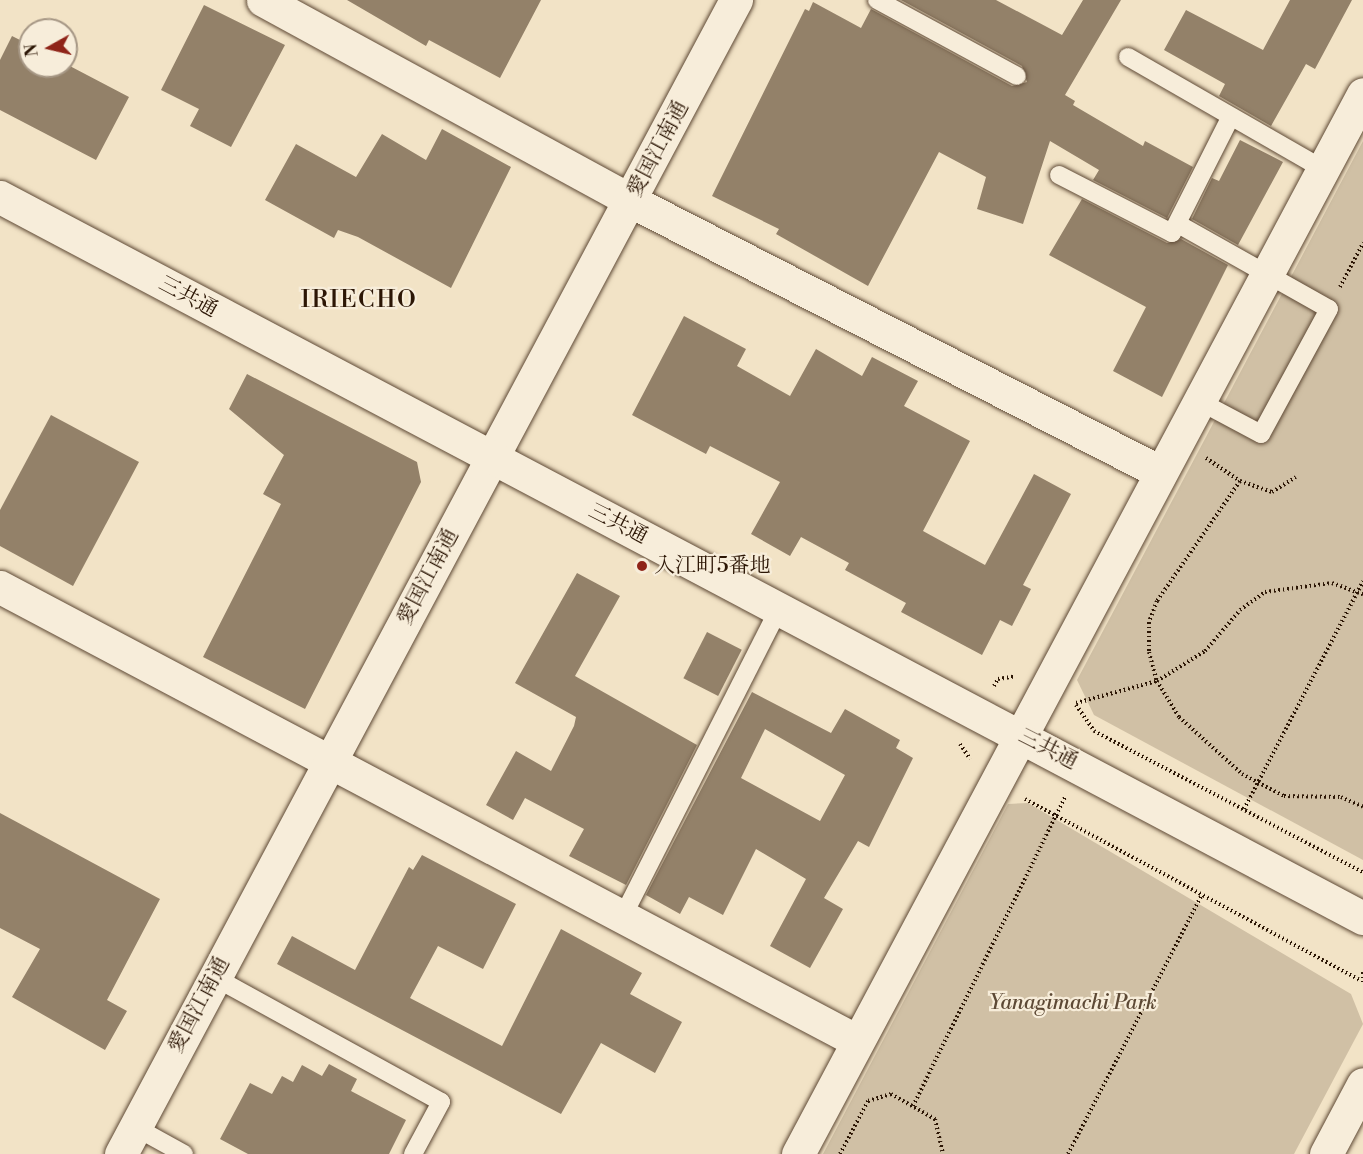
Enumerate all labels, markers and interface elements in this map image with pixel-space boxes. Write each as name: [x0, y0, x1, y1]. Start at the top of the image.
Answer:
north arrow: [18, 18, 78, 78]
text: N: [21, 43, 43, 58]
street label: 愛国江南通: [622, 97, 694, 201]
street label: 三共通: [154, 271, 222, 323]
district label: IRIECHO: [301, 287, 417, 315]
street label: 三共通: [584, 498, 652, 550]
street label: 愛国江南通: [392, 525, 464, 629]
place label: 入江町5番地: [654, 553, 771, 579]
marker: 入江町5番地: [635, 559, 649, 573]
street label: 三共通: [1014, 723, 1082, 775]
street label: 愛国江南通: [163, 953, 235, 1057]
park label: Yanagimachi Park: [989, 990, 1157, 1016]

